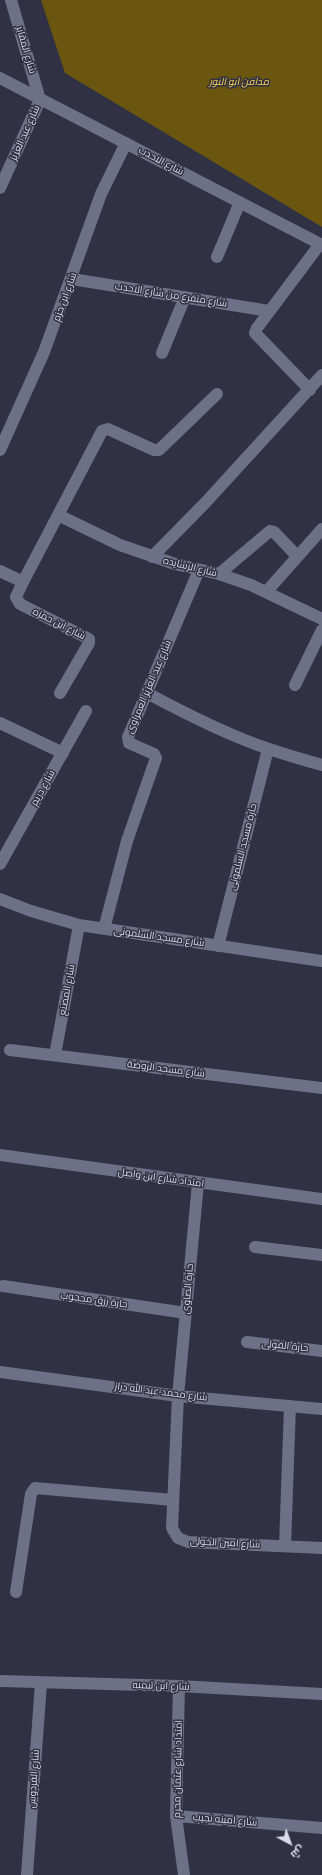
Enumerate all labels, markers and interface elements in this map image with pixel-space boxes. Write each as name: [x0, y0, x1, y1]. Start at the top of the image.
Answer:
street label: شارع المقابر: [13, 25, 39, 75]
park label: مدافن ابو النور: [209, 76, 269, 88]
street label: شارع عبد العزيز: [7, 103, 43, 163]
street label: شارع الاحدب: [136, 144, 186, 178]
street label: شارع ابن حزم: [51, 271, 79, 323]
street label: شارع متفرع من شارع الاحدب: [114, 280, 228, 310]
street label: شارع الرشايده: [162, 554, 218, 580]
street label: شارع ابن حمزه: [31, 606, 87, 642]
street label: شارع عبد العزيز العمراوى: [124, 638, 174, 736]
street label: شارع دريم: [28, 768, 58, 808]
street label: حارة مسجد السلمونى: [226, 802, 260, 892]
street label: شارع مسجد السلمونى: [113, 925, 205, 949]
street label: شارع المصنع: [57, 964, 77, 1016]
street label: شارع مسجد الروضة: [126, 1058, 206, 1080]
street label: امتداد شارع ابن واصل: [117, 1166, 205, 1190]
street label: حارة الصاوى: [180, 1263, 196, 1315]
street label: حارة رزق محجوب: [60, 1289, 128, 1311]
street label: حارة الفولى: [261, 1338, 309, 1354]
street label: شارع محمد عبد الله دراز: [114, 1380, 208, 1404]
street label: شارع امين الخولى: [189, 1535, 261, 1551]
street label: شارع ابن تيميه: [132, 1679, 190, 1693]
street label: امتداد شارع عثمان محرم: [171, 1720, 185, 1818]
street label: شارع الفردوس: [26, 1749, 42, 1809]
street label: شارع امينه نجيب: [192, 1811, 258, 1829]
north arrow: [270, 1823, 310, 1863]
text: ش: [288, 1842, 308, 1862]

